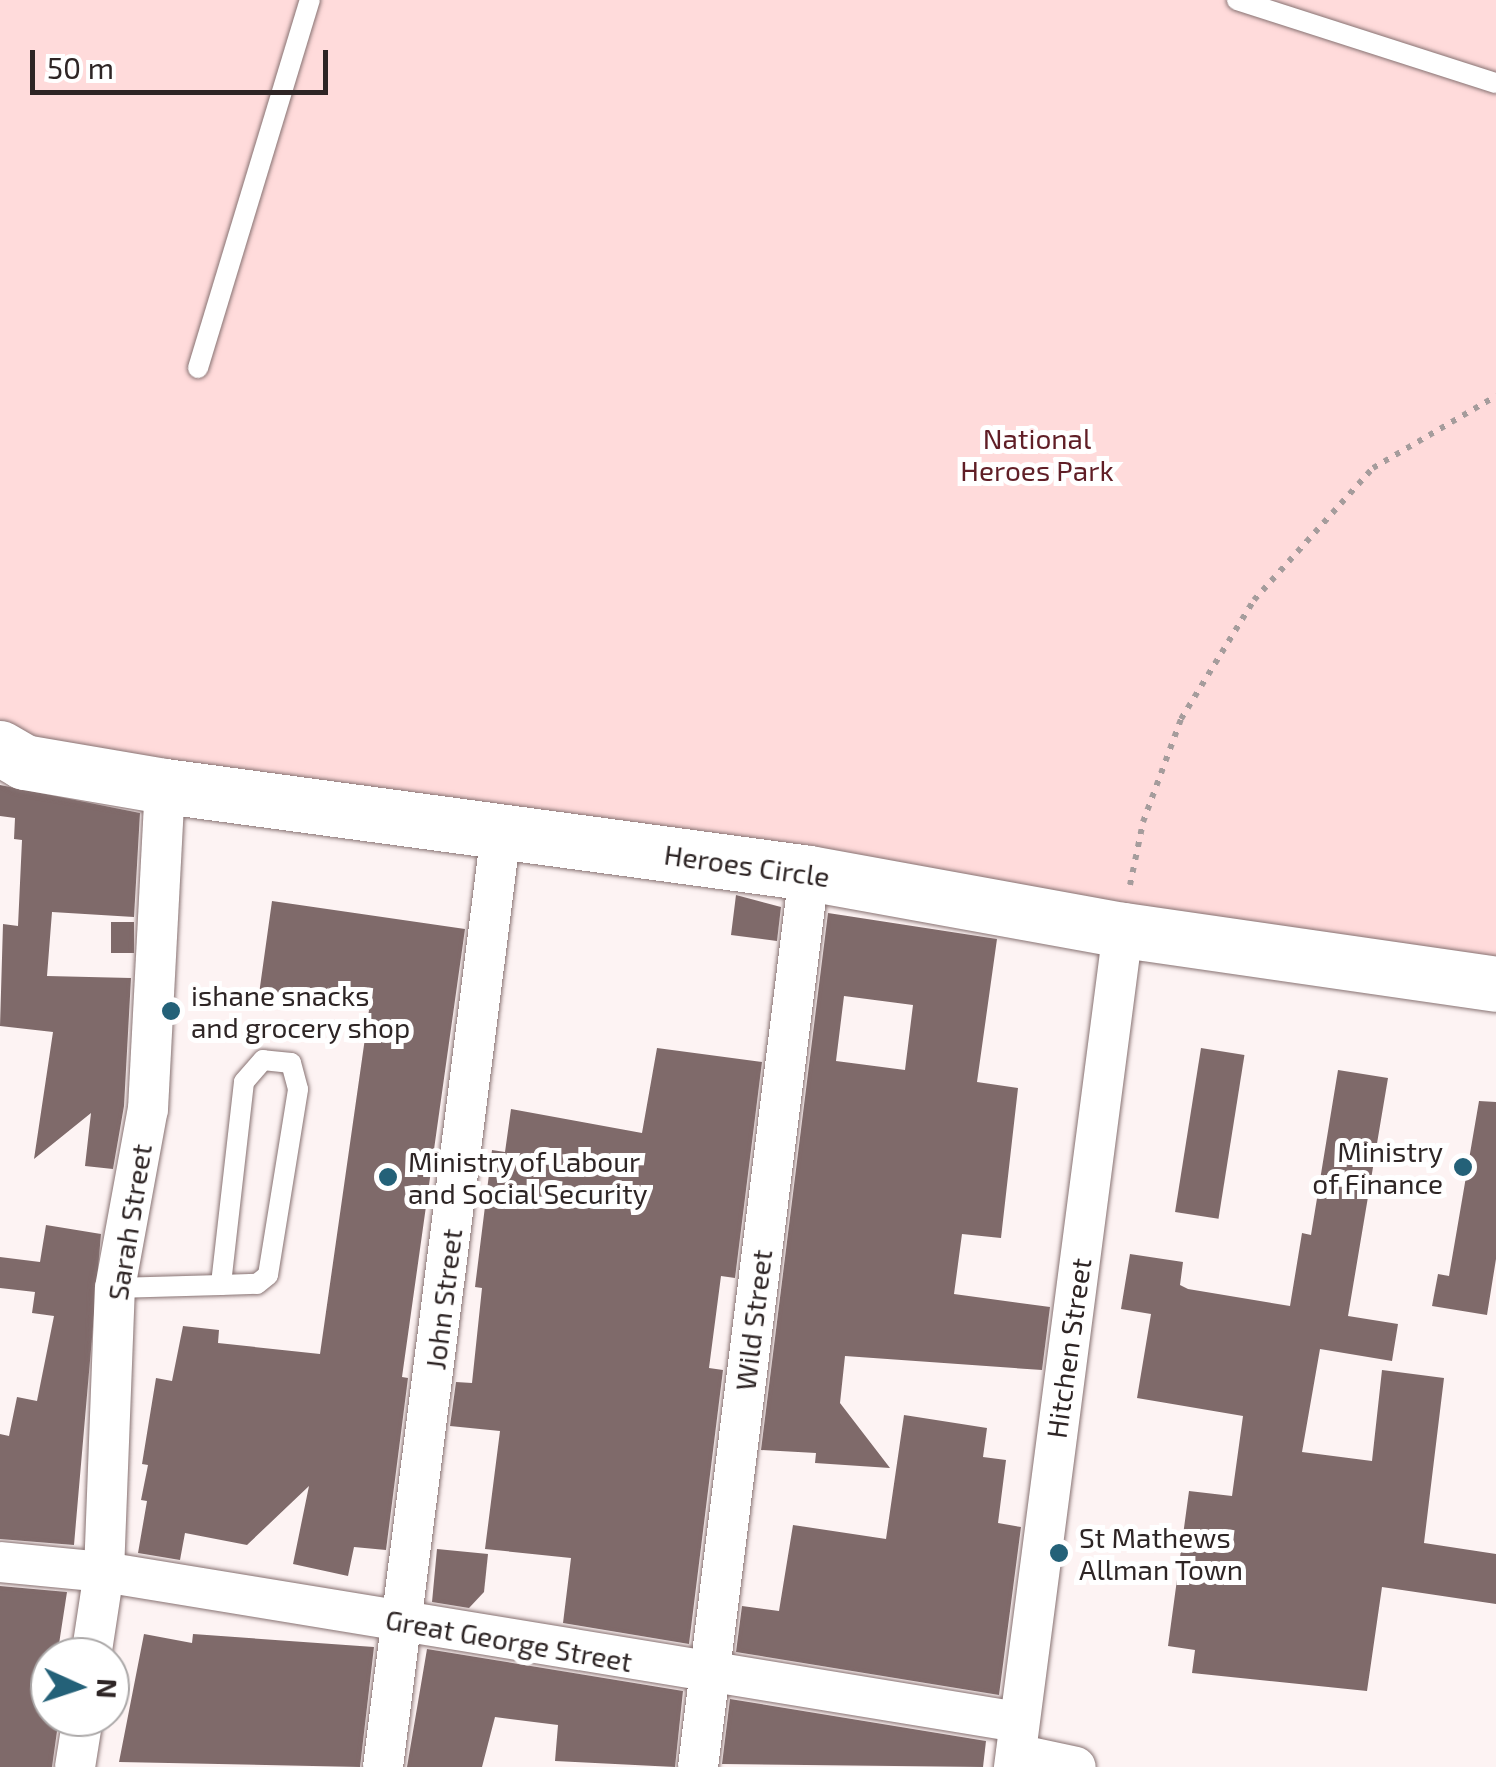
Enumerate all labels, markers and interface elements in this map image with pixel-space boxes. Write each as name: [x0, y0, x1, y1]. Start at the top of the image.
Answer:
scale bar: [35, 30, 332, 92]
text: 50 m: [47, 49, 114, 85]
park label: National Heroes Park: [960, 421, 1114, 487]
street label: Heroes Circle: [662, 837, 832, 893]
place label: ishane snacks and grocery shop: [191, 978, 411, 1044]
marker: ishane snacks and grocery shop: [160, 1000, 182, 1022]
place label: Ministry of Finance: [1312, 1134, 1443, 1200]
street label: Sarah Street: [100, 1141, 158, 1303]
place label: Ministry of Labour and Social Security: [408, 1144, 648, 1210]
marker: Ministry of Finance: [1452, 1156, 1474, 1178]
marker: Ministry of Labour and Social Security: [377, 1166, 399, 1188]
street label: John Street: [418, 1226, 468, 1372]
street label: Wild Street: [728, 1248, 778, 1392]
street label: Hitchen Street: [1039, 1256, 1097, 1440]
place label: St Mathews Allman Town: [1079, 1520, 1244, 1586]
marker: St Mathews Allman Town: [1048, 1542, 1070, 1564]
street label: Great George Street: [383, 1602, 635, 1678]
north arrow: [30, 1637, 130, 1737]
text: N: [90, 1677, 125, 1699]

